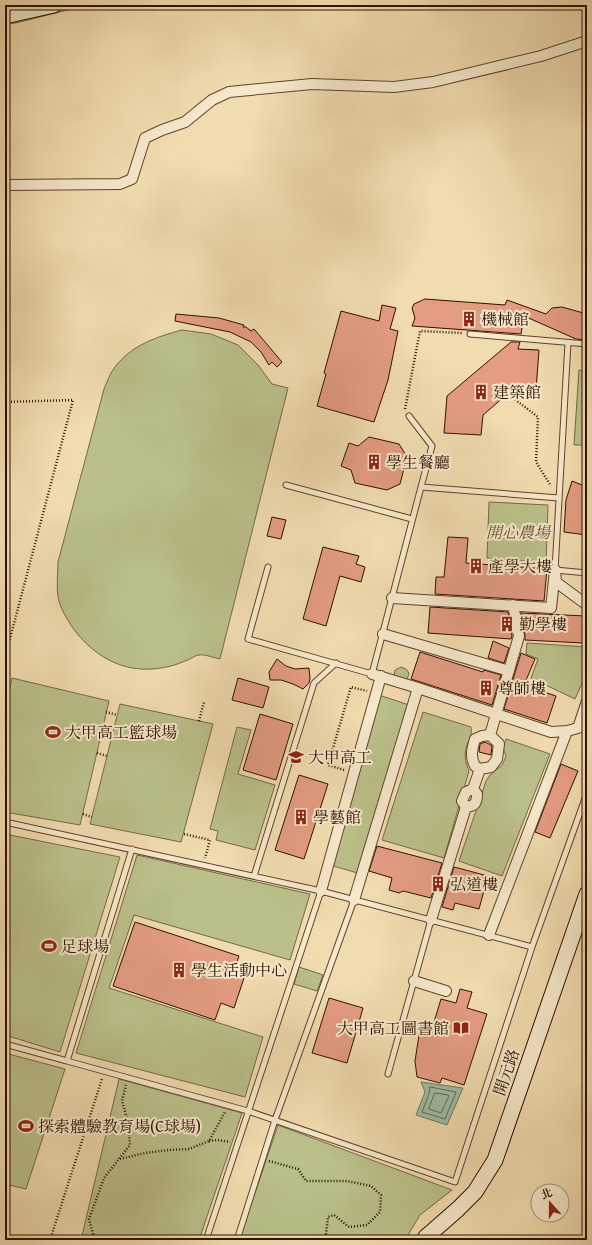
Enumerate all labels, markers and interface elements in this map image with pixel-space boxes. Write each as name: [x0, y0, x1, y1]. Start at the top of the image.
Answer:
place label: 機械館: [481, 307, 529, 331]
building icon: 機械館: [460, 310, 478, 328]
place label: 建築館: [493, 380, 541, 404]
building icon: 建築館: [472, 383, 490, 401]
place label: 學生餐廳: [386, 450, 450, 474]
building icon: 學生餐廳: [365, 453, 383, 471]
park label: 開心農場: [486, 520, 552, 544]
place label: 產學大樓: [488, 554, 552, 578]
building icon: 產學大樓: [467, 557, 485, 575]
place label: 勤學樓: [519, 612, 567, 636]
building icon: 勤學樓: [498, 615, 516, 633]
place label: 尊師樓: [498, 676, 546, 700]
building icon: 尊師樓: [477, 679, 495, 697]
place label: 大甲高工籃球場: [65, 720, 177, 744]
sports icon: 大甲高工籃球場: [44, 723, 62, 741]
place label: 大甲高工: [308, 745, 372, 769]
school or university icon: 大甲高工: [287, 748, 305, 766]
place label: 學藝館: [313, 805, 361, 829]
building icon: 學藝館: [292, 808, 310, 826]
place label: 弘道樓: [450, 872, 498, 896]
building icon: 弘道樓: [429, 875, 447, 893]
place label: 足球場: [61, 934, 109, 958]
sports icon: 足球場: [40, 937, 58, 955]
place label: 學生活動中心: [191, 958, 287, 982]
building icon: 學生活動中心: [170, 961, 188, 979]
place label: 大甲高工圖書館: [337, 1016, 449, 1040]
library icon: 大甲高工圖書館: [452, 1019, 470, 1037]
street label: 開元路: [487, 1045, 525, 1099]
place label: 探索體驗教育場(C球場): [38, 1114, 201, 1138]
sports icon: 探索體驗教育場(C球場): [17, 1117, 35, 1135]
north arrow: [530, 1183, 570, 1223]
text: 北: [538, 1184, 554, 1203]

